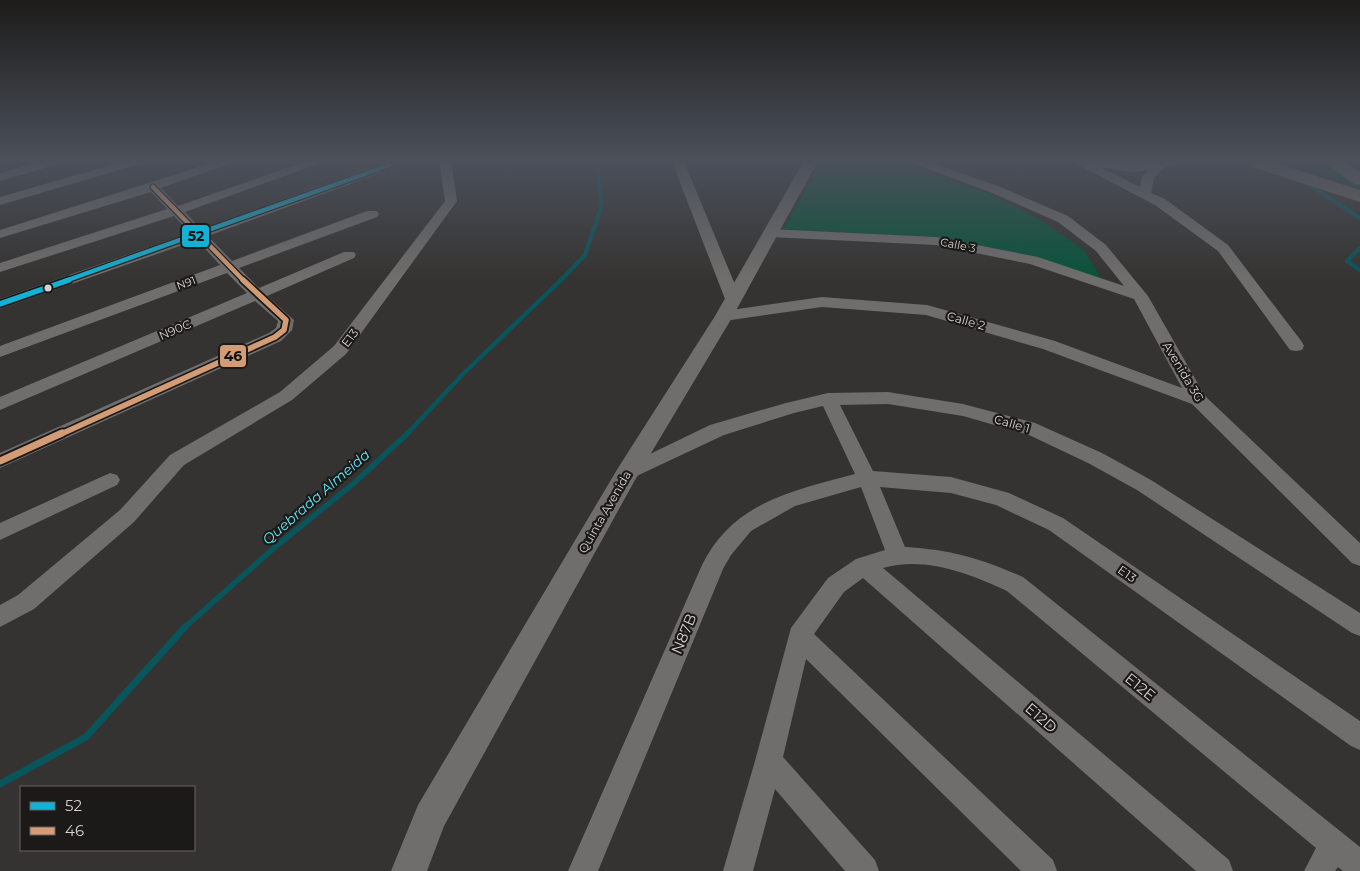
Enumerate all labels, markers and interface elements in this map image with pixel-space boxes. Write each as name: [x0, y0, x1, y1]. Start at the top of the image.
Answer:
line badge: 52: [181, 224, 210, 248]
text: 52: [188, 227, 204, 245]
street label: Calle 3: [939, 235, 977, 255]
street label: N91: [174, 273, 198, 293]
unlabelled marker: [43, 283, 53, 293]
street label: Calle 2: [945, 308, 987, 333]
street label: N90C: [156, 316, 194, 343]
street label: E13: [338, 325, 361, 350]
street label: Avenida 3G: [1160, 339, 1207, 405]
line badge: 46: [219, 344, 247, 368]
text: 46: [224, 347, 242, 365]
street label: Calle 1: [992, 411, 1032, 436]
water label: Quebrada Almeida: [259, 445, 373, 549]
street label: Quinta Avenida: [575, 468, 634, 556]
street label: E13: [1115, 562, 1140, 585]
street label: N87B: [667, 611, 700, 657]
street label: E12E: [1121, 669, 1160, 705]
street label: E12D: [1021, 699, 1061, 737]
legend: [20, 786, 195, 851]
text: 52: [65, 796, 82, 815]
text: 46: [65, 821, 84, 840]

